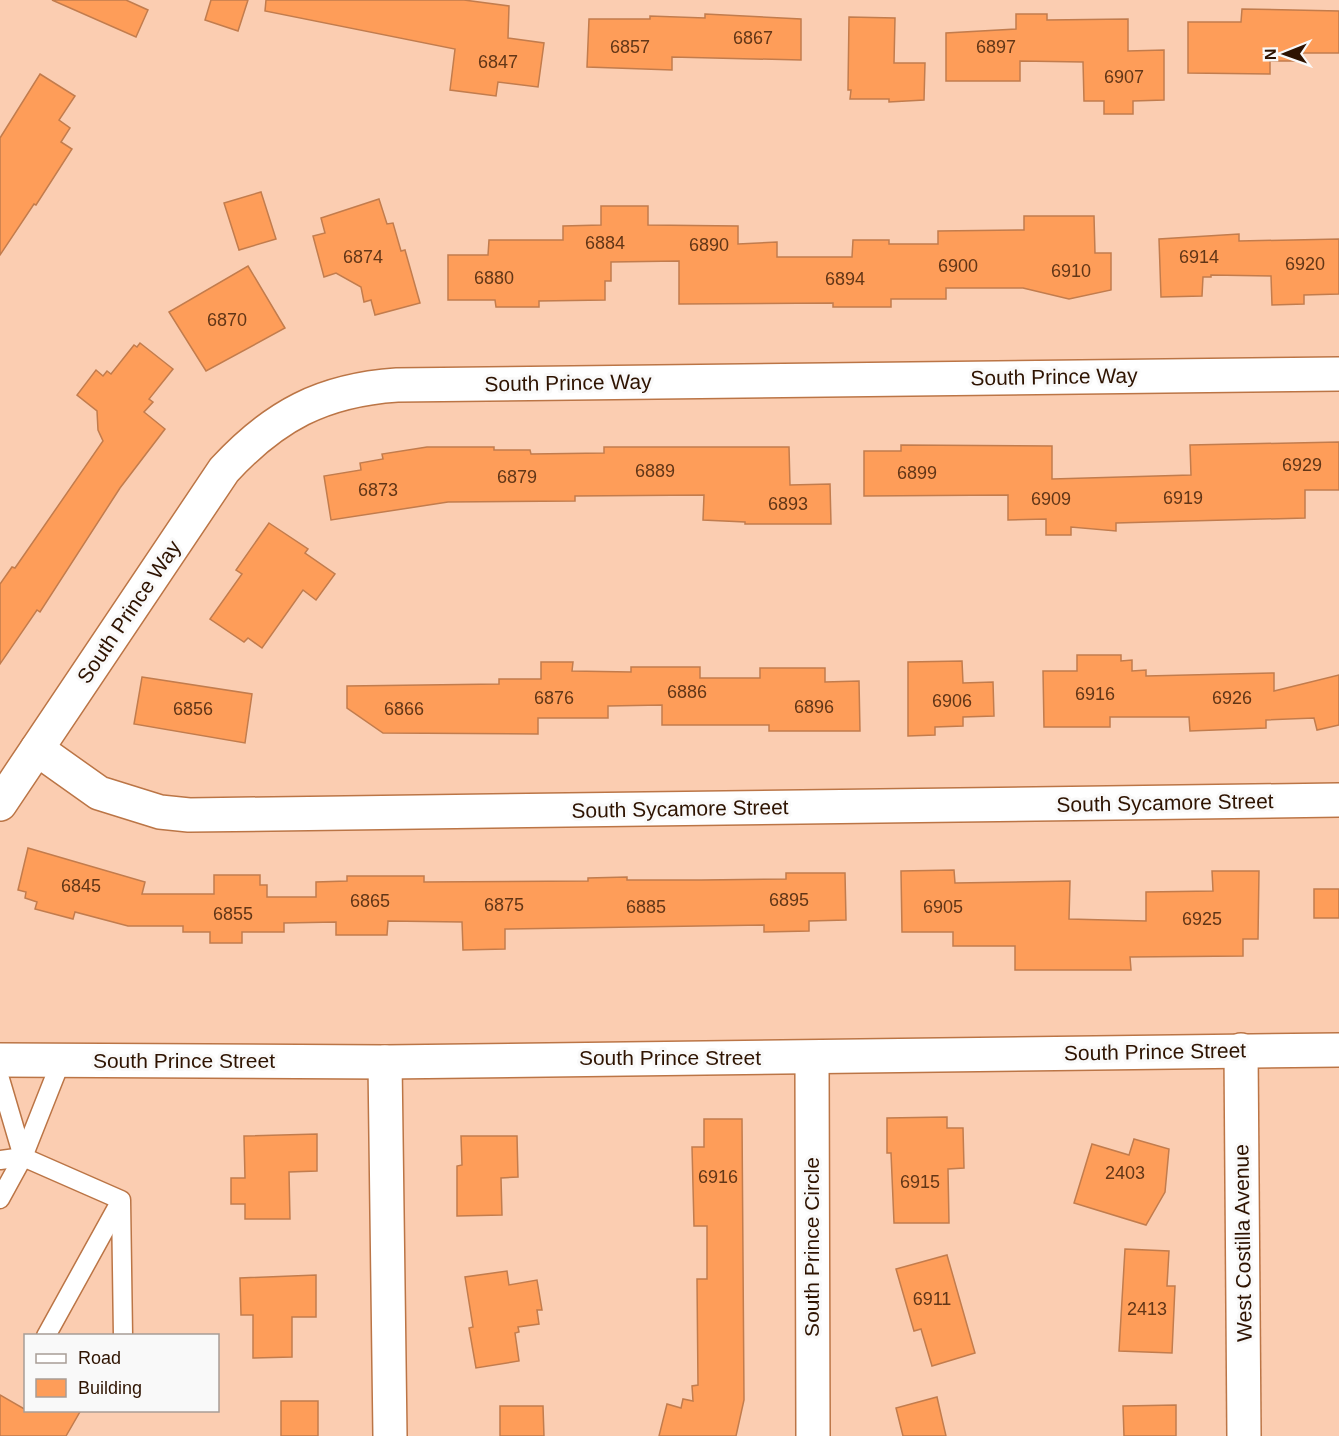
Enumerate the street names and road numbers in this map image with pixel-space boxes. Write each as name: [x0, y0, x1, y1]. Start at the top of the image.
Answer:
street label: South Prince Way: [970, 364, 1138, 389]
street label: South Prince Way: [484, 370, 652, 395]
street label: South Prince Way: [72, 536, 185, 687]
street label: South Sycamore Street: [1056, 789, 1274, 816]
street label: South Sycamore Street: [571, 795, 789, 822]
street label: South Prince Street: [1064, 1038, 1246, 1065]
street label: South Prince Street: [579, 1046, 761, 1069]
street label: South Prince Street: [93, 1049, 275, 1072]
street label: West Costilla Avenue: [1229, 1144, 1256, 1342]
street label: South Prince Circle: [800, 1157, 823, 1337]

